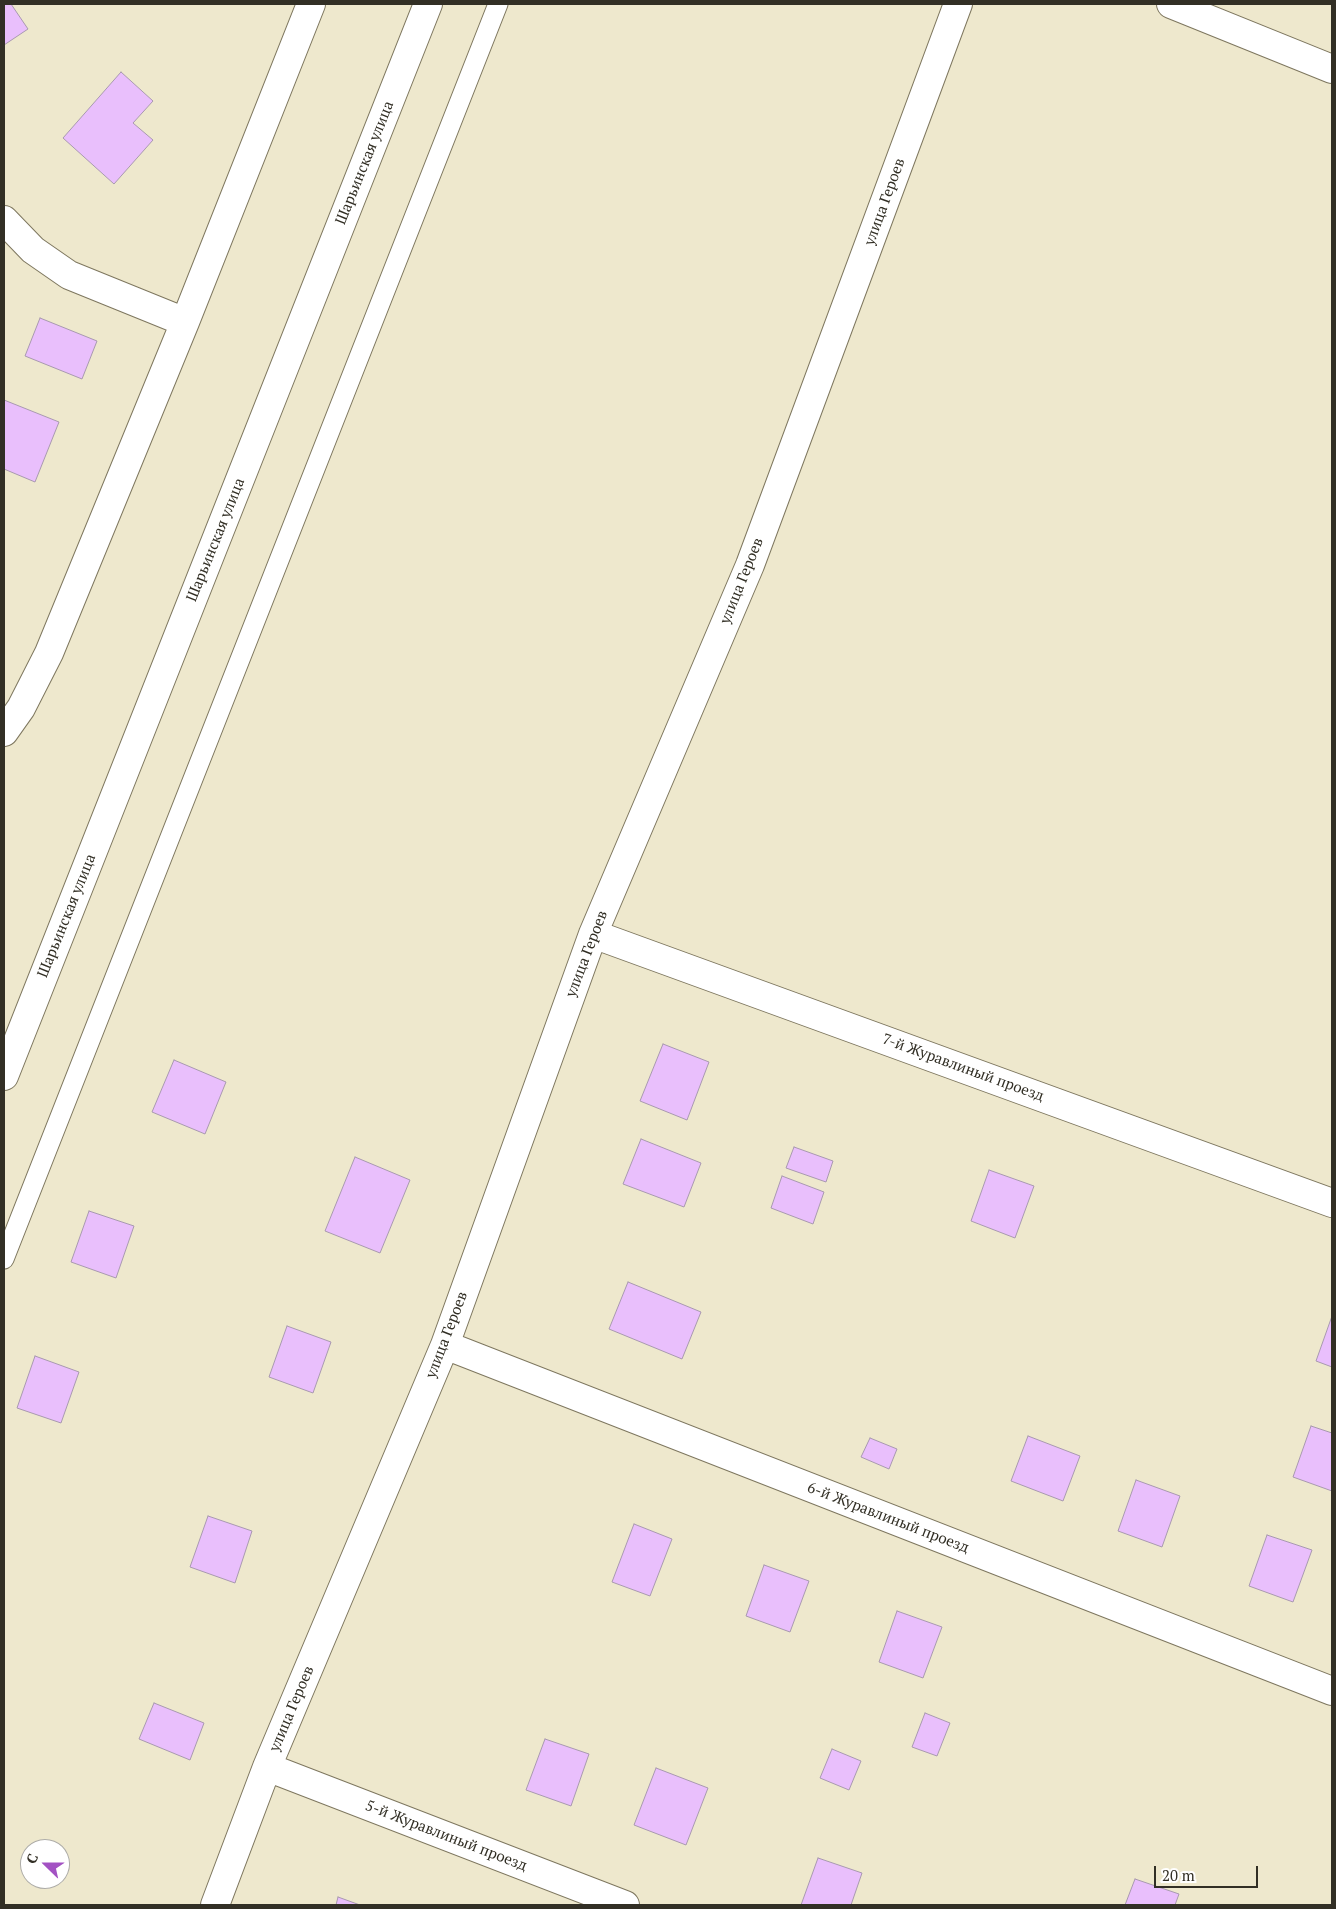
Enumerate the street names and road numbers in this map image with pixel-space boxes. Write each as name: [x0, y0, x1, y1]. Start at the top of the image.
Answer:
street label: Шарьинская улица: [332, 99, 398, 227]
street label: улица Героев: [861, 156, 909, 248]
street label: Шарьинская улица: [183, 476, 249, 604]
street label: улица Героев: [716, 535, 768, 627]
street label: Шарьинская улица: [34, 852, 100, 980]
street label: улица Героев: [562, 908, 612, 1000]
street label: 7-й Журавлиный проезд: [880, 1030, 1046, 1106]
street label: улица Героев: [422, 1289, 472, 1381]
street label: 6-й Журавлиный проезд: [805, 1479, 971, 1557]
street label: улица Героев: [266, 1663, 318, 1755]
street label: 5-й Журавлиный проезд: [363, 1797, 529, 1875]

